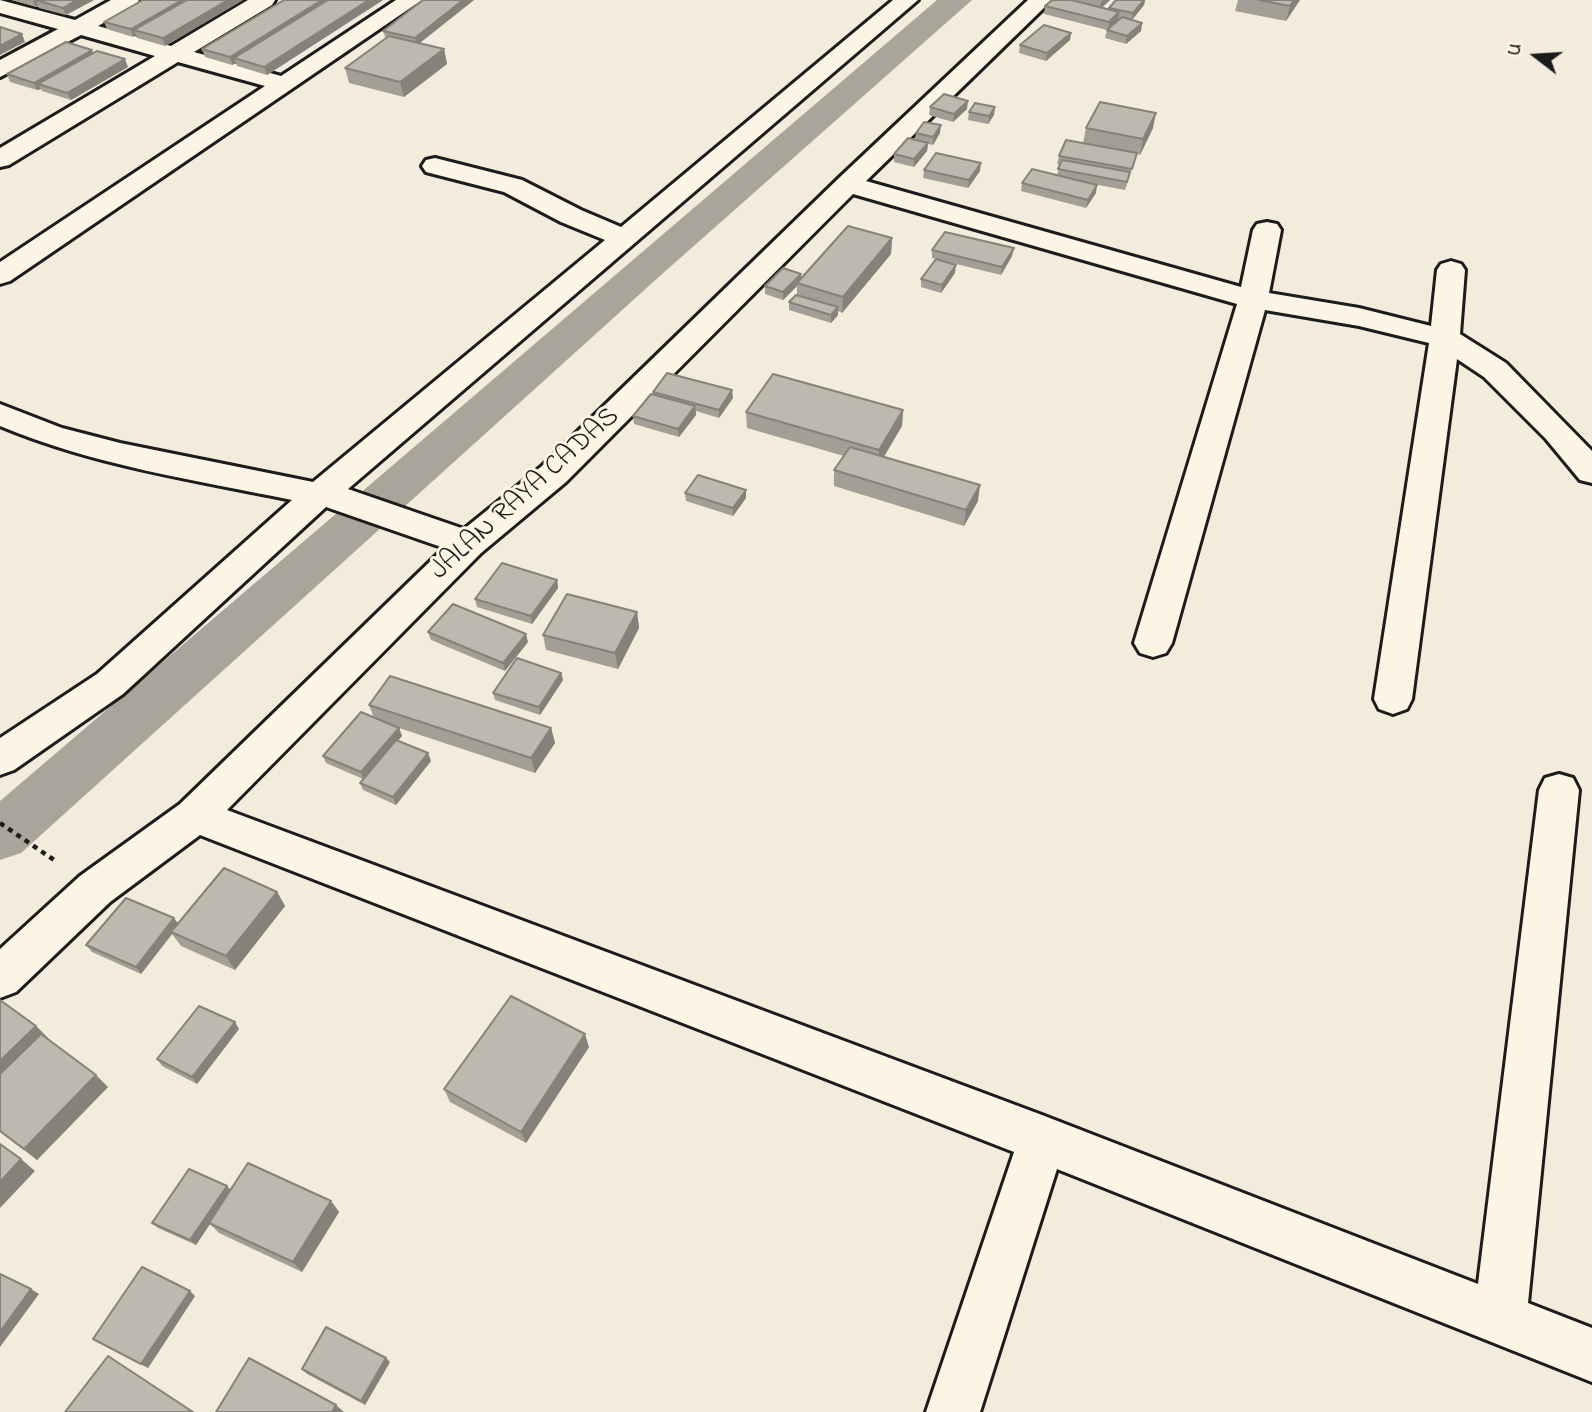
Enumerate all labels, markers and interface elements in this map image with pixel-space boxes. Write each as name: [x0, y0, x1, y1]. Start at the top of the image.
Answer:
north arrow: [1501, 21, 1571, 91]
text: U: [1501, 40, 1530, 59]
street label: JALAN RAYA CADAS: [425, 401, 627, 589]

